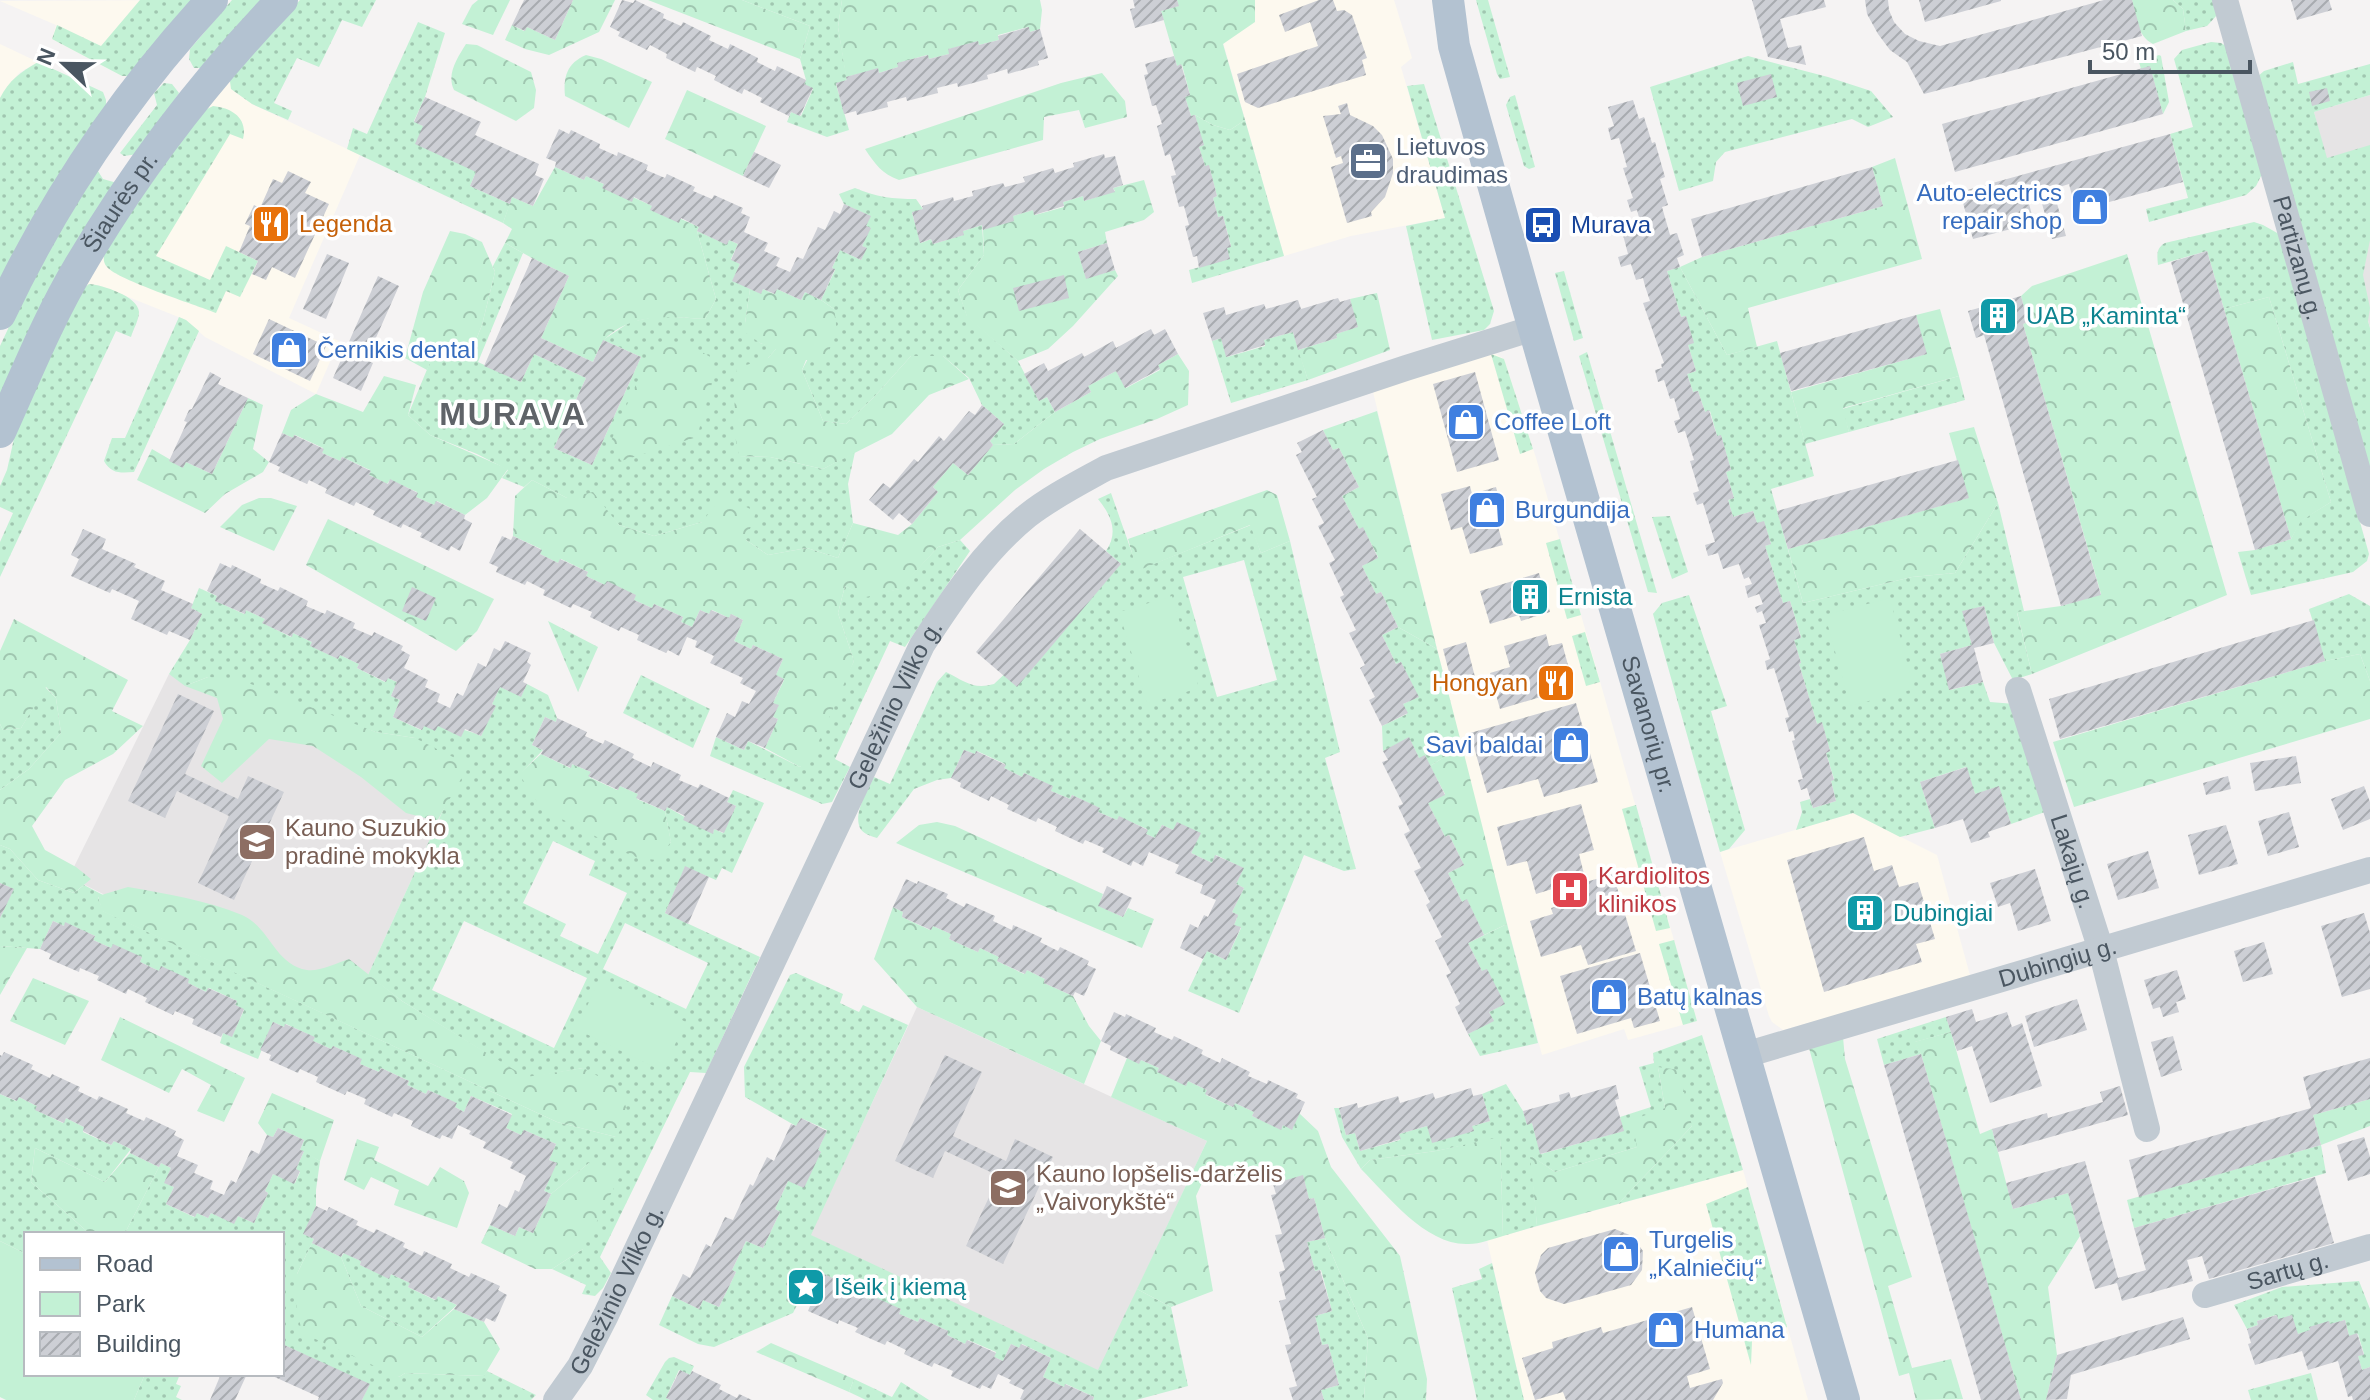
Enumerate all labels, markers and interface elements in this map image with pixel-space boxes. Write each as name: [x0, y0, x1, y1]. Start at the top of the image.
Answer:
north arrow: [24, 24, 104, 104]
scale bar: [2090, 24, 2250, 74]
text: 50 m: [2102, 38, 2155, 65]
text: N: [31, 45, 60, 69]
place label: Lietuvos draudimas: [1396, 133, 1508, 188]
office icon: Lietuvos draudimas: [1347, 140, 1389, 182]
street label: Šiaurės pr.: [77, 146, 163, 257]
place label: Auto-electrics repair shop: [1917, 179, 2062, 234]
shop icon: Auto-electrics repair shop: [2069, 186, 2111, 228]
street label: Partizanų g.: [2268, 192, 2329, 323]
restaurant icon: Legenda: [250, 203, 292, 245]
bus stop icon: Murava: [1522, 204, 1564, 246]
place label: Legenda: [299, 210, 393, 237]
place label: Murava: [1571, 211, 1652, 238]
building icon: UAB „Kaminta“: [1977, 295, 2019, 337]
place label: UAB „Kaminta“: [2026, 302, 2186, 329]
shop icon: Černikis dental: [268, 329, 310, 371]
place label: Černikis dental: [317, 336, 476, 363]
district label: MURAVA: [439, 396, 587, 432]
shop icon: Coffee Loft: [1445, 401, 1487, 443]
place label: Coffee Loft: [1494, 408, 1611, 435]
shop icon: Burgundija: [1466, 489, 1508, 531]
place label: Burgundija: [1515, 496, 1630, 523]
building icon: Ernista: [1509, 576, 1551, 618]
place label: Ernista: [1558, 583, 1633, 610]
street label: Geležinio Vilko g.: [842, 615, 948, 794]
street label: Savanorių pr.: [1616, 652, 1682, 796]
restaurant icon: Hongyan: [1535, 662, 1577, 704]
place label: Hongyan: [1432, 669, 1528, 696]
shop icon: Savi baldai: [1550, 724, 1592, 766]
place label: Savi baldai: [1426, 731, 1543, 758]
street label: Lakajų g.: [2046, 811, 2101, 912]
place label: Kauno Suzukio pradinė mokykla: [285, 814, 460, 869]
school or university icon: Kauno Suzukio pradinė mokykla: [236, 821, 278, 863]
place label: Kardiolitos klinikos: [1598, 862, 1710, 917]
hospital icon: Kardiolitos klinikos: [1549, 869, 1591, 911]
building icon: Dubingiai: [1844, 892, 1886, 934]
place label: Dubingiai: [1893, 899, 1993, 926]
street label: Dubingių g.: [1995, 932, 2120, 992]
shop icon: Batų kalnas: [1588, 976, 1630, 1018]
place label: Batų kalnas: [1637, 983, 1762, 1010]
place label: Kauno lopšelis-darželis „Vaivorykštė“: [1036, 1160, 1283, 1215]
school or university icon: Kauno lopšelis-darželis „Vaivorykštė“: [987, 1167, 1029, 1209]
street label: Geležinio Vilko g.: [564, 1201, 669, 1379]
place label: Turgelis „Kalniečių“: [1649, 1226, 1762, 1281]
legend: [24, 1232, 284, 1376]
shop icon: Turgelis „Kalniečių“: [1600, 1233, 1642, 1275]
street label: Sartų g.: [2243, 1246, 2332, 1295]
text: Road: [96, 1250, 153, 1277]
place icon: Išeik į kiemą: [785, 1266, 827, 1308]
place label: Išeik į kiemą: [834, 1273, 967, 1300]
text: Park: [96, 1290, 146, 1317]
shop icon: Humana: [1645, 1309, 1687, 1351]
place label: Humana: [1694, 1316, 1785, 1343]
text: Building: [96, 1330, 181, 1357]

